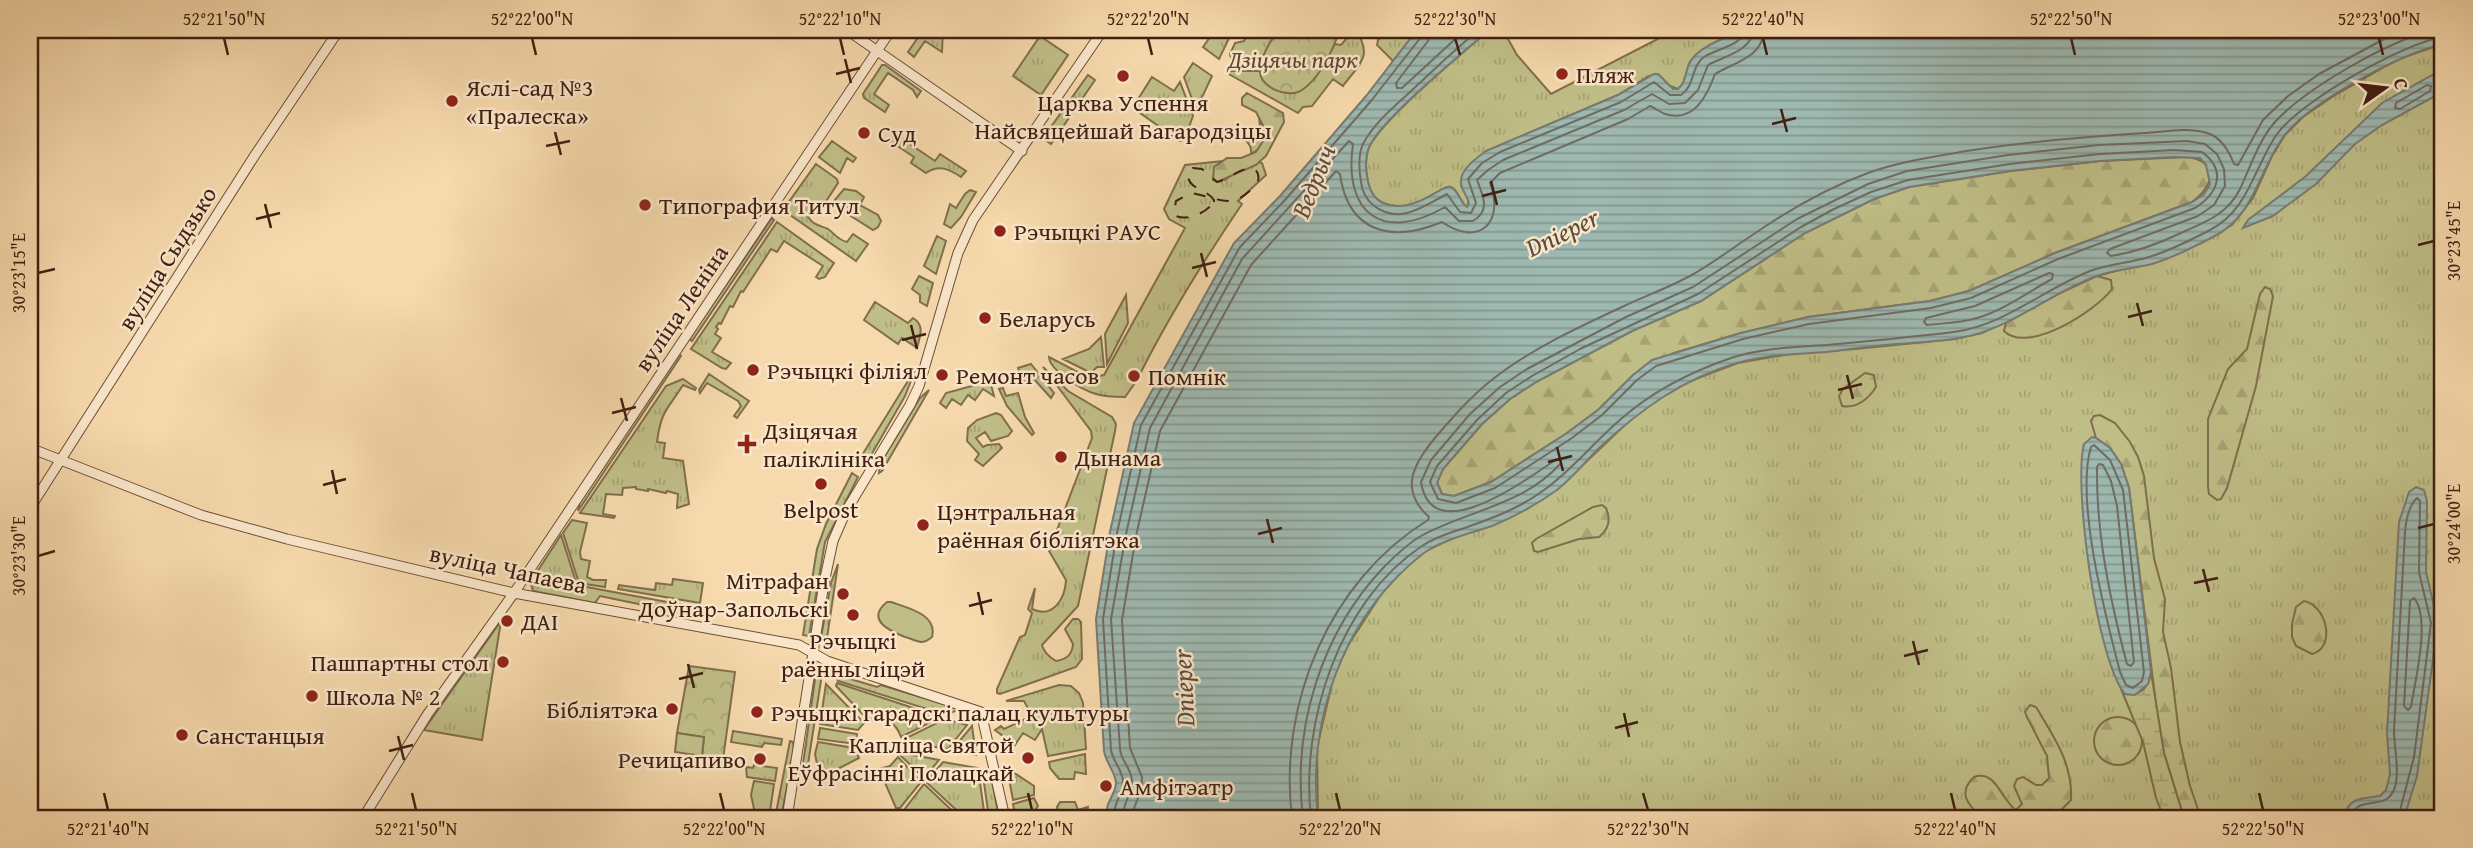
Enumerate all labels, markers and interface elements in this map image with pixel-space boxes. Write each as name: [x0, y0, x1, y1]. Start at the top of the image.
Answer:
text: 52°21'50"N: [183, 5, 266, 32]
text: 52°22'00"N: [491, 5, 574, 32]
text: 52°22'10"N: [799, 5, 882, 32]
text: 52°22'20"N: [1107, 5, 1190, 32]
text: 52°22'30"N: [1414, 5, 1497, 32]
text: 52°22'40"N: [1722, 5, 1805, 32]
text: 52°22'50"N: [2030, 5, 2113, 32]
text: 52°23'00"N: [2338, 5, 2421, 32]
park label: Дзіцячы парк: [1226, 42, 1358, 77]
north arrow: [2350, 52, 2420, 122]
place label: Пляж: [1576, 57, 1635, 92]
marker: Пляж: [1554, 66, 1570, 82]
marker: Царква Успення Найсвяцейшай Багародзіцы: [1115, 68, 1131, 84]
place label: Яслі-сад №3 «Пралеска»: [465, 70, 594, 133]
text: С: [2387, 75, 2416, 93]
place label: Царква Успення Найсвяцейшай Багародзіцы: [975, 85, 1272, 148]
marker: Яслі-сад №3 «Пралеска»: [444, 93, 460, 109]
place label: Суд: [878, 116, 916, 151]
marker: Суд: [856, 125, 872, 141]
water label: Ведрыч: [1280, 138, 1346, 225]
street label: вуліца Сыдзько: [109, 179, 225, 337]
place label: Типография Титул: [659, 188, 860, 223]
marker: Типография Титул: [637, 197, 653, 213]
water label: Dnieper: [1518, 197, 1607, 267]
text: 30°23'45"E: [2440, 201, 2467, 281]
place label: Рэчыцкі РАУС: [1014, 214, 1161, 249]
marker: Рэчыцкі РАУС: [992, 223, 1008, 239]
text: 30°23'15"E: [5, 233, 32, 313]
street label: вуліца Леніна: [625, 237, 737, 379]
place label: Беларусь: [999, 301, 1096, 336]
marker: Беларусь: [977, 310, 993, 326]
place label: Рэчыцкі філіял: [767, 353, 927, 388]
place label: Ремонт часов: [956, 358, 1099, 393]
place label: Помнік: [1148, 359, 1227, 394]
marker: Рэчыцкі філіял: [745, 362, 761, 378]
marker: Ремонт часов: [934, 367, 950, 383]
marker: Помнік: [1126, 368, 1142, 384]
place label: Дзіцячая паліклініка: [762, 413, 886, 476]
marker: Дзіцячая паліклініка: [737, 434, 757, 454]
place label: Дынама: [1074, 440, 1162, 475]
marker: Дынама: [1053, 449, 1069, 465]
marker: Belpost: [813, 476, 829, 492]
text: 30°24'00"E: [2440, 484, 2467, 564]
place label: Belpost: [784, 492, 859, 527]
place label: Цэнтральная раённая бібліятэка: [937, 494, 1140, 557]
text: 30°23'30"E: [5, 516, 32, 596]
marker: Цэнтральная раённая бібліятэка: [915, 517, 931, 533]
street label: вуліца Чапаева: [426, 535, 590, 603]
place label: Мітрафан Доўнар-Запольскі: [638, 563, 829, 626]
marker: Мітрафан Доўнар-Запольскі: [835, 586, 851, 602]
place label: ДАІ: [520, 604, 558, 639]
marker: Рэчыцкі раённы ліцэй: [845, 607, 861, 623]
marker: ДАІ: [499, 613, 515, 629]
place label: Рэчыцкі раённы ліцэй: [781, 623, 925, 686]
place label: Пашпартны стол: [311, 645, 489, 680]
water label: Dnieper: [1161, 647, 1205, 729]
marker: Пашпартны стол: [495, 654, 511, 670]
place label: Школа № 2: [326, 679, 440, 714]
marker: Школа № 2: [304, 688, 320, 704]
place label: Бібліятэка: [546, 692, 659, 727]
place label: Рэчыцкі гарадскі палац культуры: [771, 695, 1129, 730]
marker: Бібліятэка: [664, 701, 680, 717]
marker: Рэчыцкі гарадскі палац культуры: [749, 704, 765, 720]
place label: Санстанцыя: [196, 718, 325, 753]
marker: Санстанцыя: [174, 727, 190, 743]
place label: Капліца Святой Еўфрасінні Полацкай: [788, 727, 1014, 790]
place label: Речицапиво: [618, 742, 746, 777]
marker: Капліца Святой Еўфрасінні Полацкай: [1020, 750, 1036, 766]
marker: Речицапиво: [752, 751, 768, 767]
place label: Амфітэатр: [1120, 769, 1233, 804]
marker: Амфітэатр: [1098, 778, 1114, 794]
text: 52°21'40"N: [67, 815, 150, 842]
text: 52°21'50"N: [375, 815, 458, 842]
text: 52°22'00"N: [683, 815, 766, 842]
text: 52°22'10"N: [991, 815, 1074, 842]
text: 52°22'20"N: [1299, 815, 1382, 842]
text: 52°22'30"N: [1607, 815, 1690, 842]
text: 52°22'40"N: [1914, 815, 1997, 842]
text: 52°22'50"N: [2222, 815, 2305, 842]

